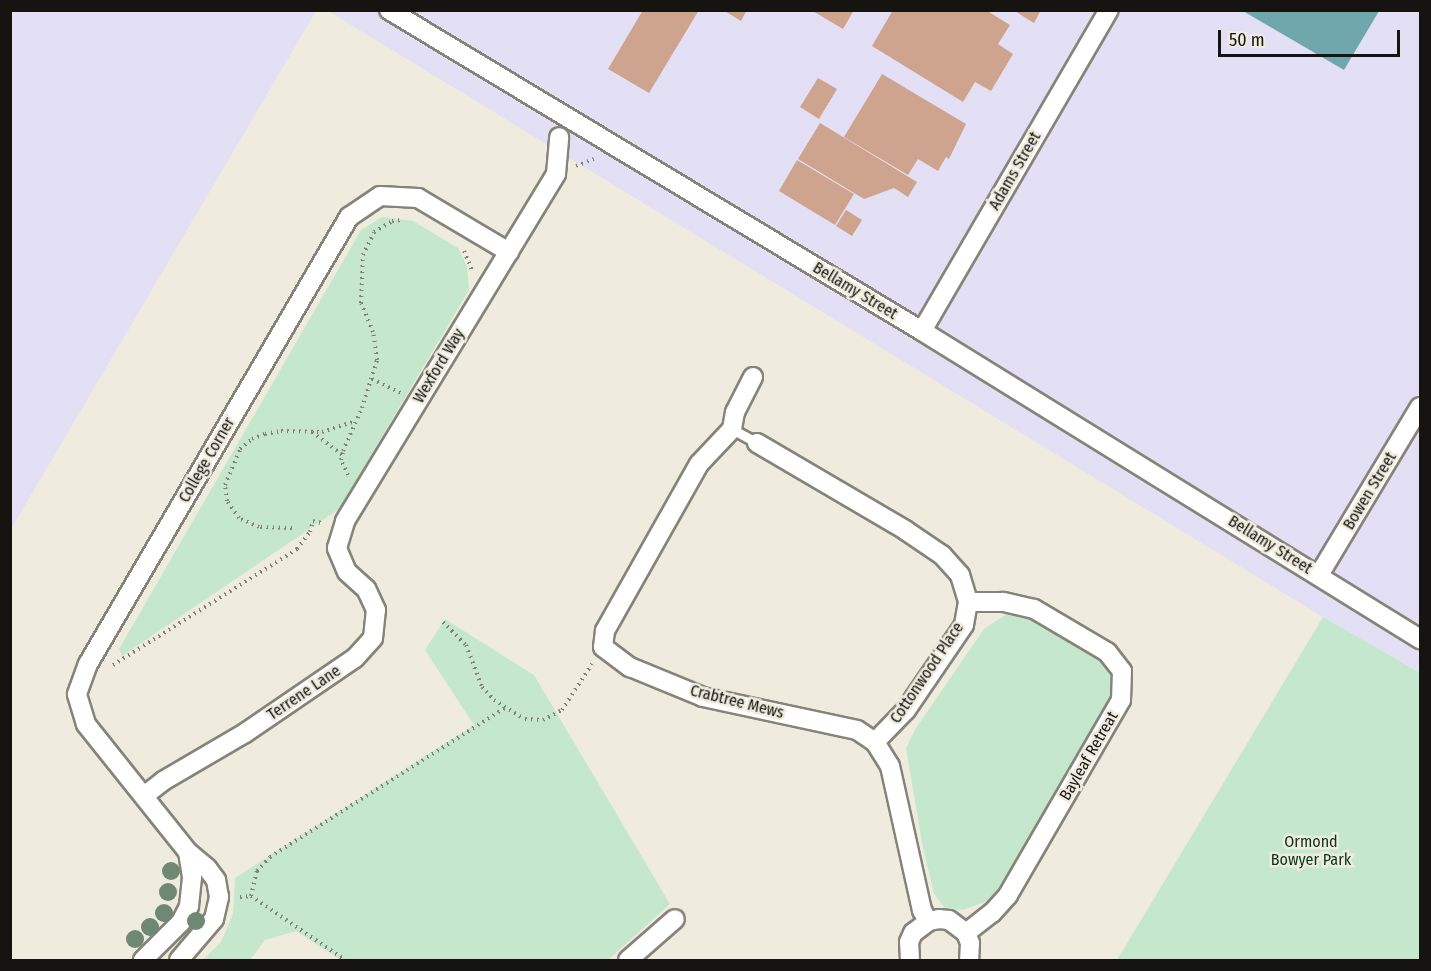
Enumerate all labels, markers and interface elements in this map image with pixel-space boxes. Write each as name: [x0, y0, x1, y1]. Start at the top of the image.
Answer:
scale bar: [1221, 18, 1402, 56]
text: 50 m: [1229, 29, 1265, 51]
street label: Adams Street: [985, 128, 1045, 214]
street label: Bellamy Street: [809, 258, 901, 324]
street label: Wexford Way: [409, 325, 469, 407]
street label: College Corner: [175, 414, 239, 506]
street label: Bowen Street: [1339, 449, 1401, 533]
street label: Bellamy Street: [1225, 512, 1315, 578]
street label: Cottonwood Place: [886, 619, 968, 727]
street label: Terrene Lane: [264, 661, 344, 725]
street label: Crabtree Mews: [688, 681, 786, 723]
street label: Bayleaf Retreat: [1056, 708, 1122, 804]
park label: Ormond Bowyer Park: [1271, 832, 1351, 870]

